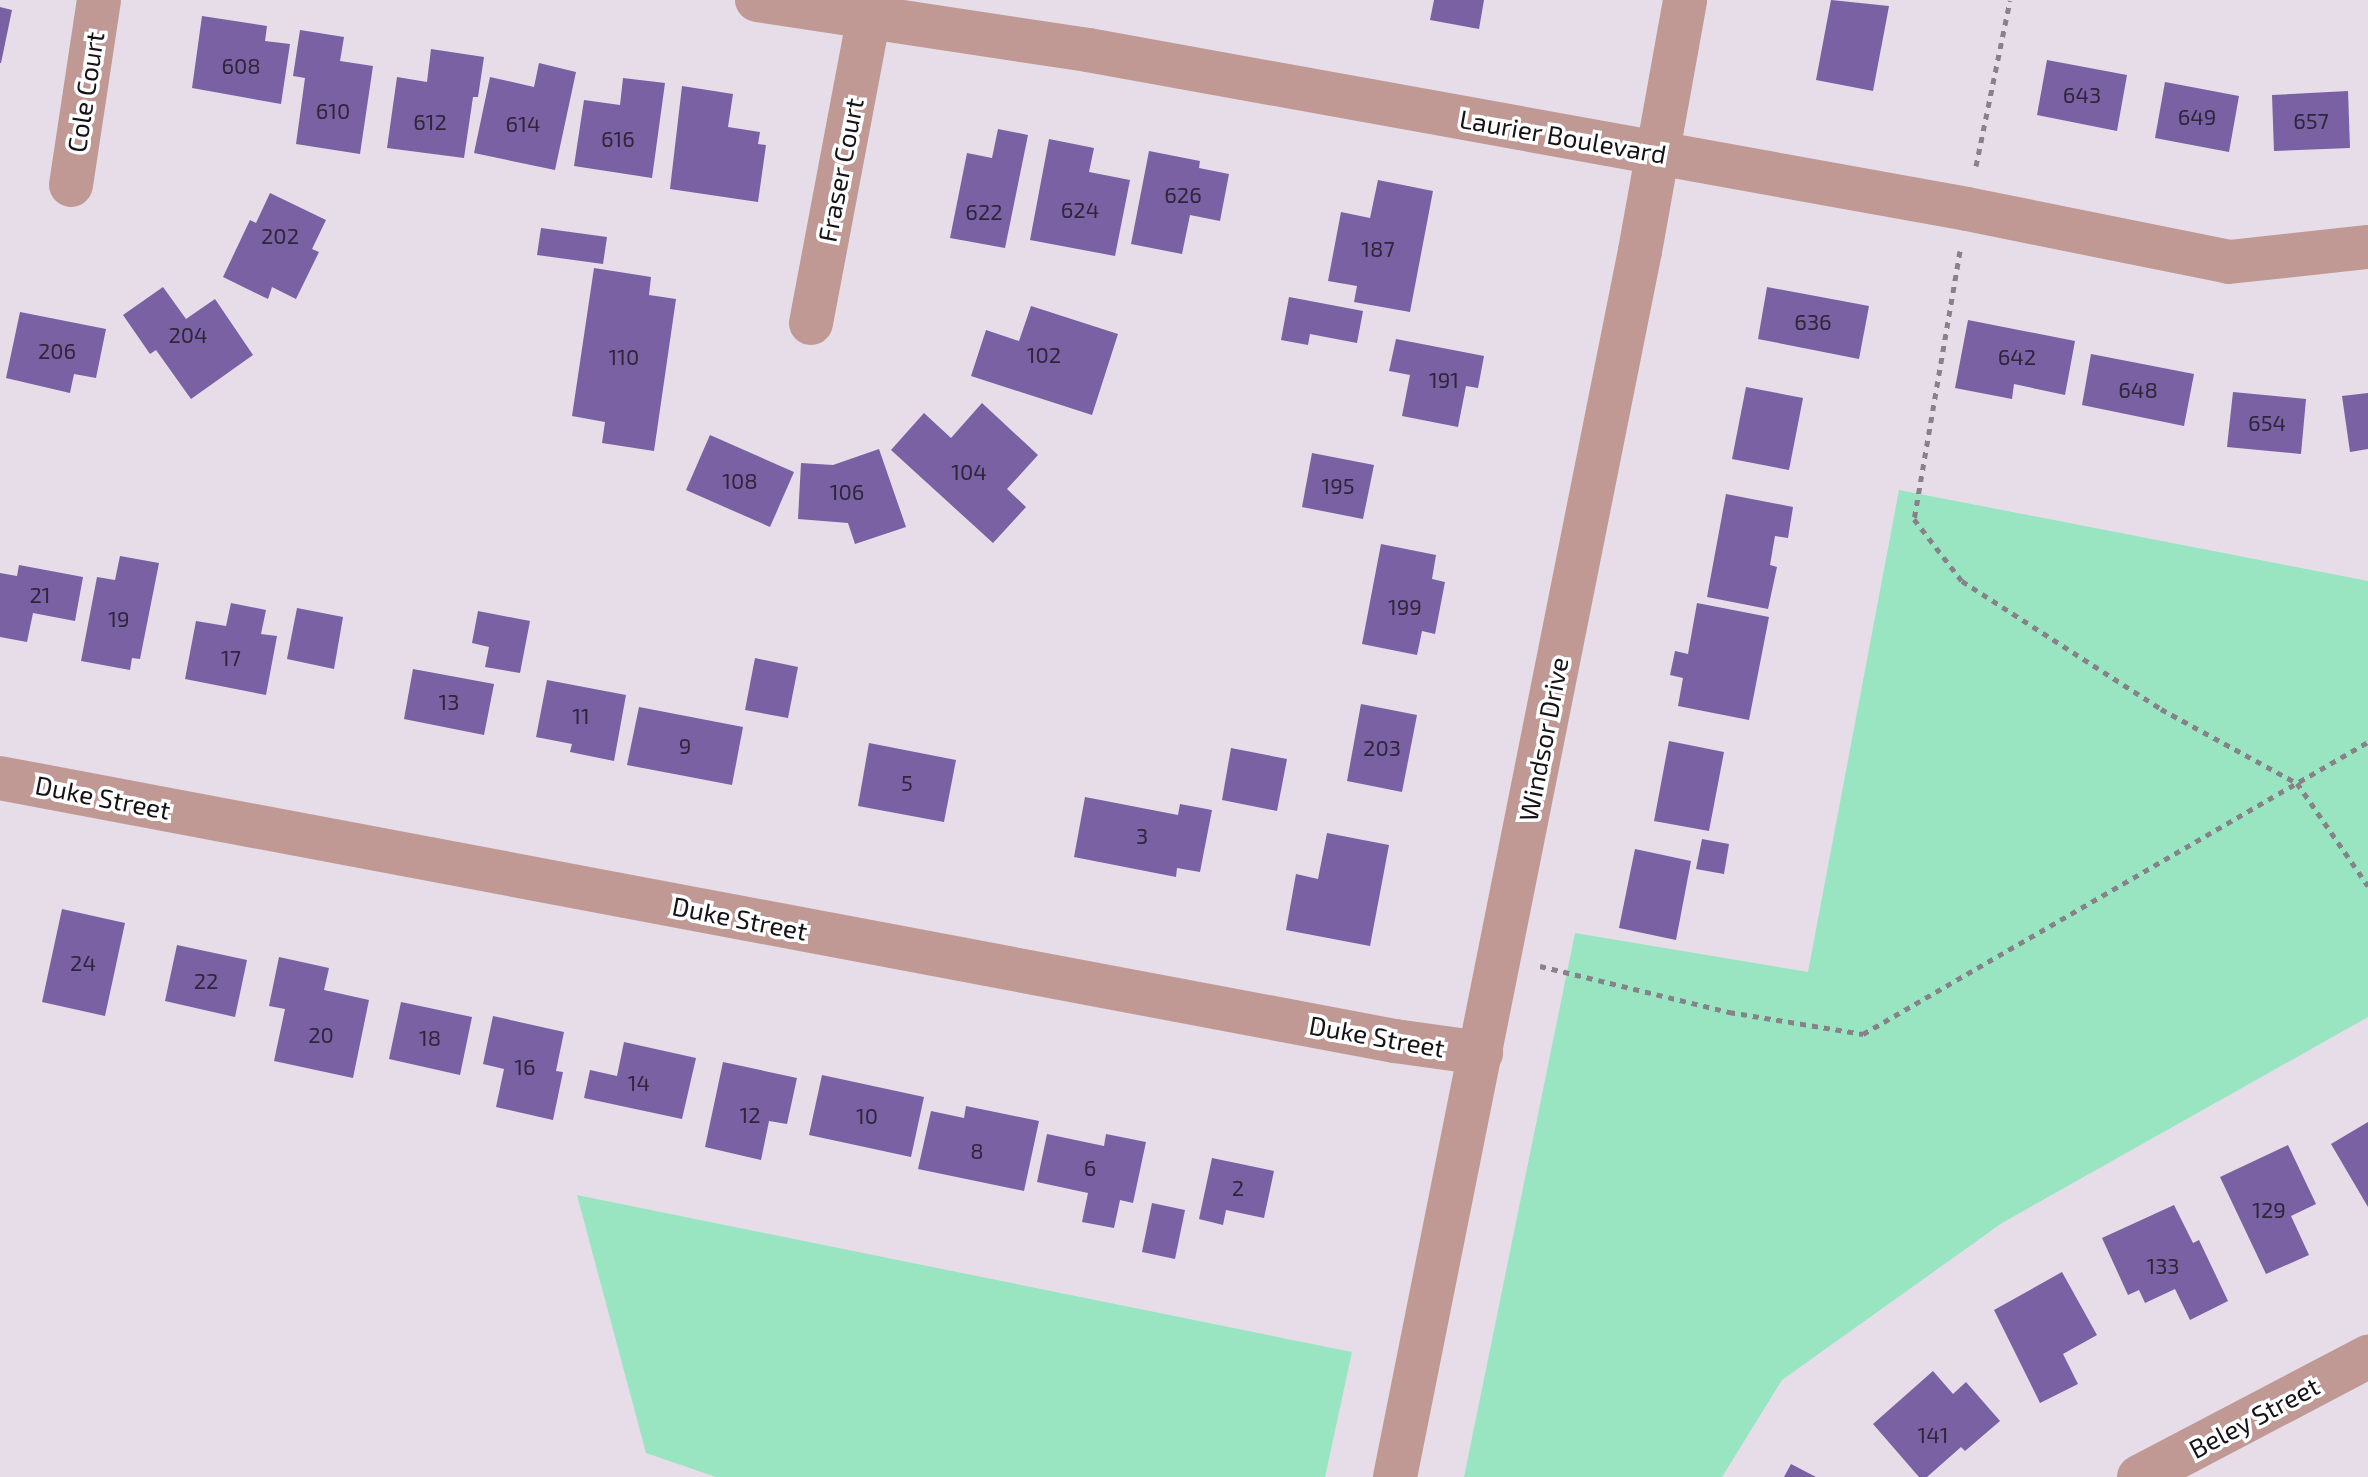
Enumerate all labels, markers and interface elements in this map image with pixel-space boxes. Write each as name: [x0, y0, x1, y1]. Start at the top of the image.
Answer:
street label: Cole Court: [60, 29, 110, 155]
house number: 608: [221, 53, 261, 79]
house number: 643: [2063, 82, 2101, 108]
street label: Fraser Court: [811, 95, 869, 245]
house number: 610: [316, 98, 350, 124]
street label: Laurier Boulevard: [1457, 102, 1669, 170]
house number: 649: [2178, 104, 2216, 130]
house number: 657: [2293, 108, 2329, 134]
house number: 612: [413, 109, 447, 135]
house number: 614: [506, 111, 540, 137]
house number: 616: [601, 126, 635, 152]
house number: 626: [1164, 182, 1202, 208]
house number: 624: [1061, 197, 1099, 223]
house number: 622: [965, 199, 1003, 225]
house number: 202: [261, 223, 299, 249]
house number: 187: [1361, 236, 1395, 262]
house number: 636: [1794, 309, 1832, 335]
house number: 204: [168, 322, 208, 348]
house number: 206: [38, 338, 76, 364]
house number: 102: [1027, 342, 1061, 368]
house number: 110: [609, 344, 639, 370]
house number: 642: [1998, 344, 2036, 370]
house number: 191: [1429, 367, 1459, 393]
house number: 648: [2118, 377, 2158, 403]
house number: 654: [2248, 410, 2286, 436]
house number: 104: [951, 459, 987, 485]
house number: 108: [722, 468, 758, 494]
house number: 195: [1321, 473, 1355, 499]
house number: 106: [830, 479, 864, 505]
house number: 21: [29, 582, 51, 608]
house number: 199: [1388, 594, 1422, 620]
house number: 19: [108, 606, 130, 632]
house number: 17: [221, 645, 241, 671]
street label: Windsor Drive: [1512, 654, 1574, 824]
house number: 13: [439, 689, 459, 715]
house number: 11: [572, 703, 590, 729]
house number: 9: [679, 733, 691, 759]
house number: 203: [1363, 735, 1401, 761]
street label: Duke Street: [33, 769, 173, 825]
house number: 5: [901, 770, 913, 796]
house number: 3: [1136, 823, 1148, 849]
street label: Duke Street: [670, 890, 810, 946]
house number: 24: [70, 950, 96, 976]
house number: 22: [194, 968, 218, 994]
street label: Duke Street: [1307, 1009, 1447, 1063]
house number: 20: [308, 1022, 334, 1048]
house number: 18: [419, 1025, 441, 1051]
house number: 16: [514, 1054, 536, 1080]
house number: 14: [628, 1070, 650, 1096]
house number: 12: [739, 1102, 761, 1128]
house number: 10: [856, 1103, 878, 1129]
house number: 8: [970, 1138, 984, 1164]
house number: 6: [1084, 1155, 1096, 1181]
house number: 2: [1232, 1175, 1244, 1201]
house number: 129: [2252, 1197, 2286, 1223]
house number: 133: [2146, 1253, 2180, 1279]
street label: Beley Street: [2183, 1370, 2325, 1464]
house number: 141: [1917, 1422, 1949, 1448]

